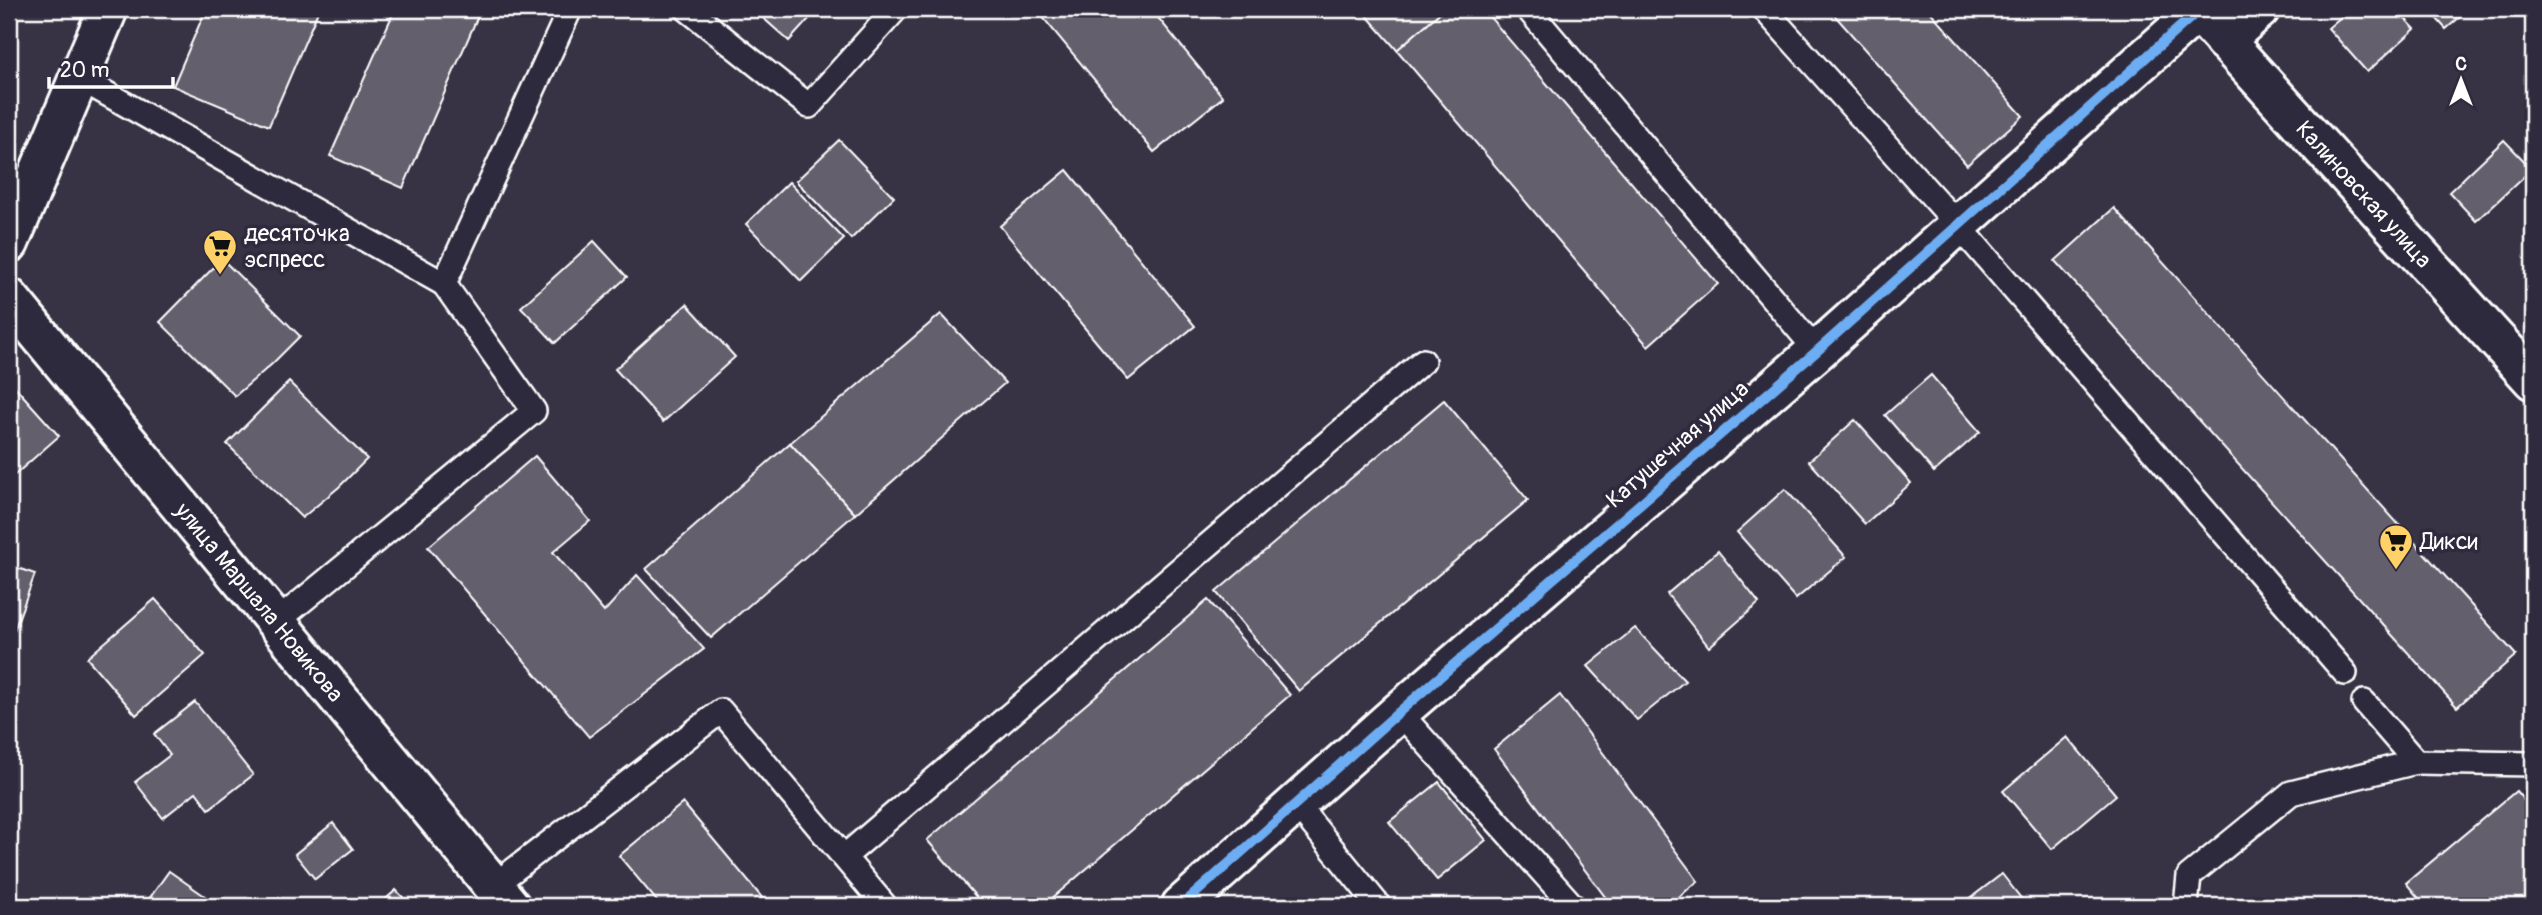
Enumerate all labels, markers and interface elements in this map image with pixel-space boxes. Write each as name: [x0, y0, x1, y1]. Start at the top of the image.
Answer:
scale bar: [49, 46, 173, 90]
north arrow: [2426, 46, 2496, 116]
text: С: [2455, 52, 2467, 76]
text: 20 m: [60, 57, 109, 84]
street label: Калиновская улица: [2289, 115, 2438, 274]
place label: десяточка эспресс: [244, 219, 350, 274]
supermarket icon: десяточка эспресс: [201, 227, 239, 276]
street label: Катушечная улица: [1600, 374, 1755, 514]
street label: улица Маршала Новикова: [168, 496, 350, 708]
supermarket icon: Дикси: [2377, 522, 2415, 571]
place label: Дикси: [2419, 527, 2478, 556]

